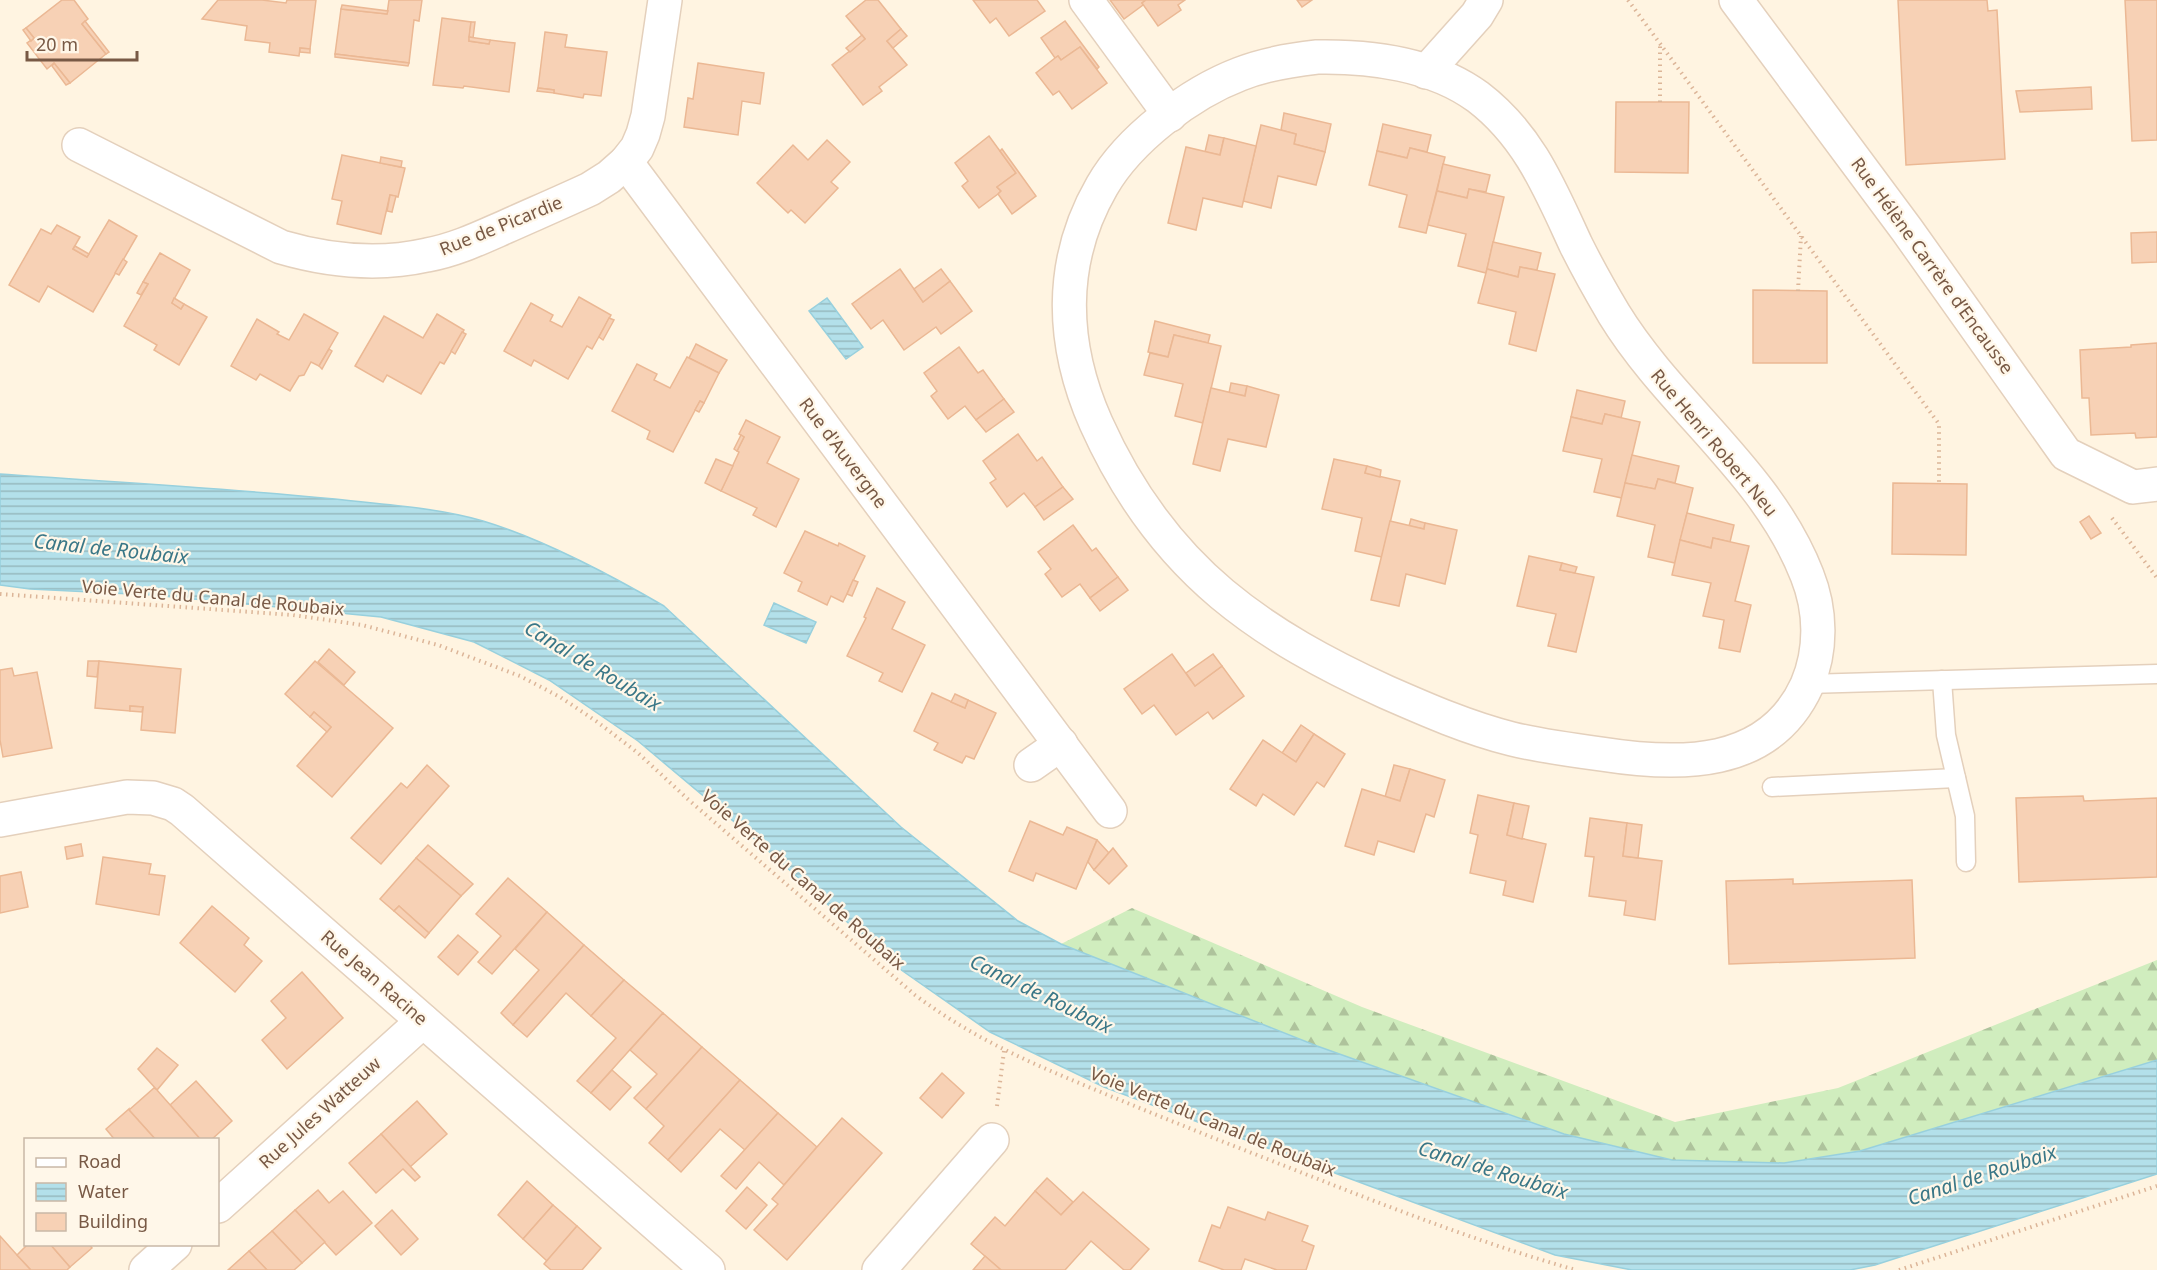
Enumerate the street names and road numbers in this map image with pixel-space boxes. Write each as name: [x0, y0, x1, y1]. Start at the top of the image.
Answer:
street label: Rue Hélène Carrère d’Encausse: [1846, 152, 2020, 378]
street label: Rue de Picardie: [436, 190, 566, 261]
street label: Rue Henri Robert Neu: [1646, 364, 1784, 521]
street label: Rue d'Auvergne: [794, 392, 893, 513]
street label: Voie Verte du Canal de Roubaix: [81, 574, 346, 620]
street label: Voie Verte du Canal de Roubaix: [696, 784, 911, 975]
street label: Rue Jean Racine: [316, 924, 433, 1030]
street label: Rue Jules Watteuw: [253, 1051, 385, 1173]
street label: Voie Verte du Canal de Roubaix: [1087, 1061, 1340, 1182]

